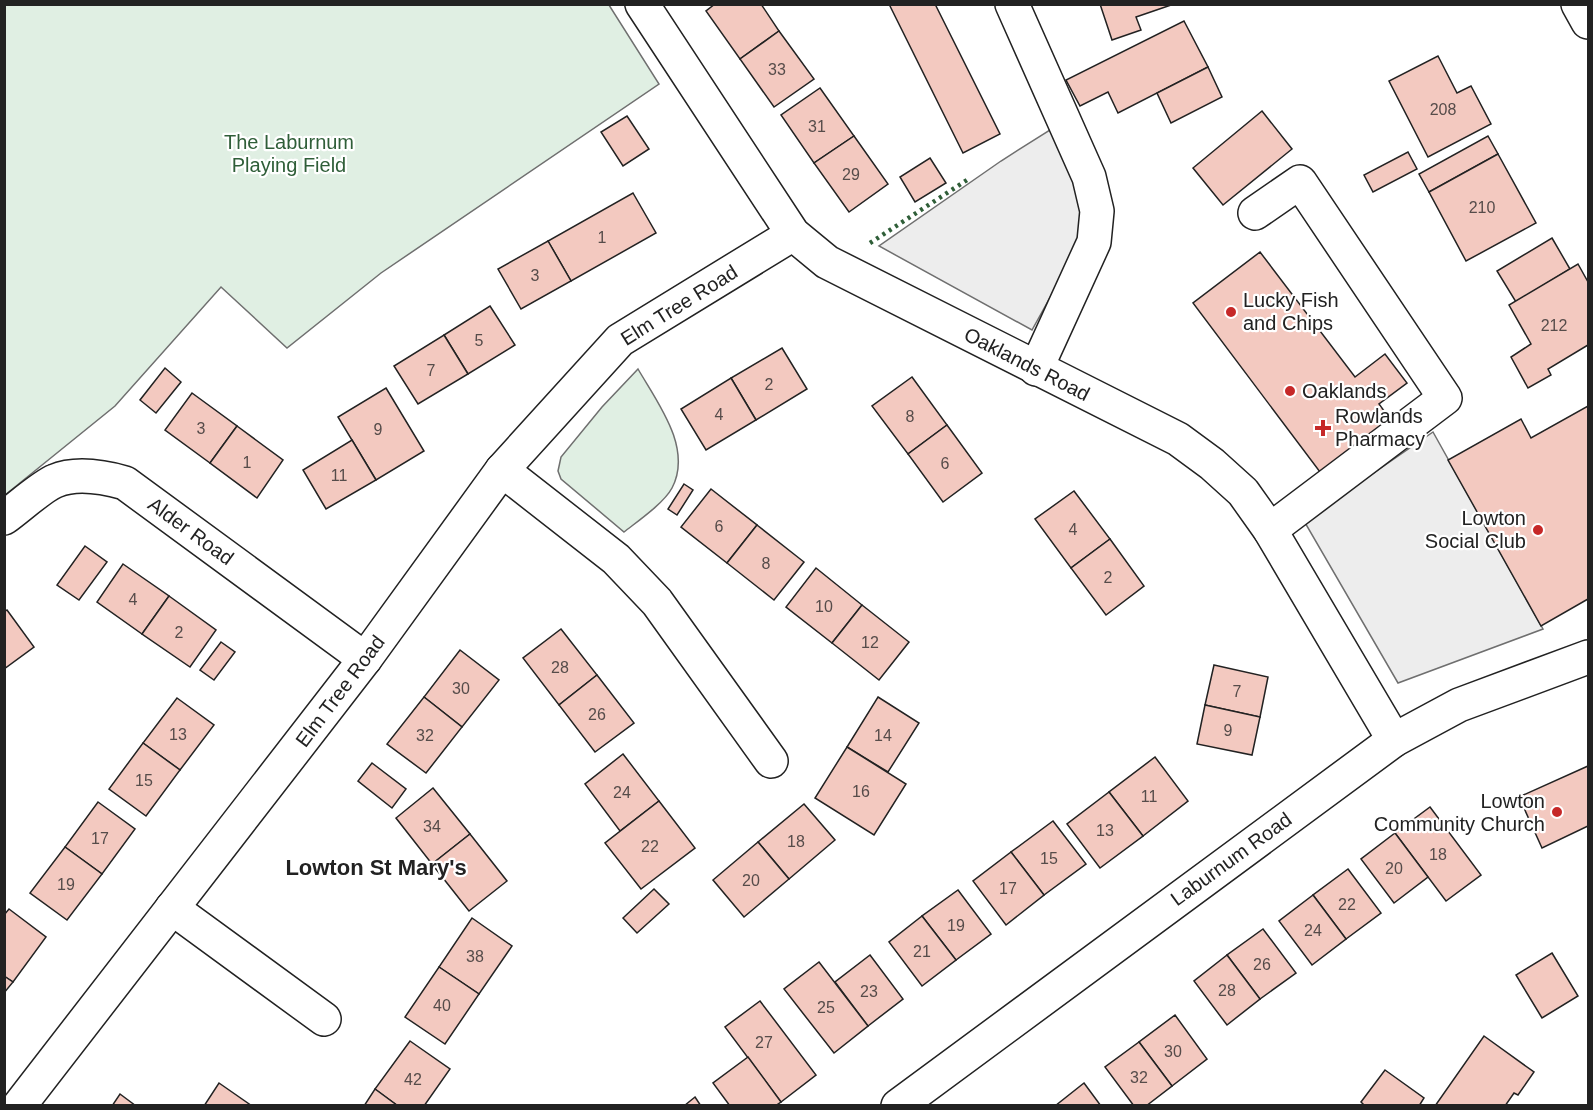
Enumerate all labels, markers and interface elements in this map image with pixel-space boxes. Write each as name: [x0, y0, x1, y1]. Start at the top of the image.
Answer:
house number: 33: [768, 61, 786, 78]
house number: 208: [1430, 101, 1456, 118]
house number: 31: [808, 118, 826, 135]
park label: The Laburnum Playing Field: [224, 131, 354, 176]
house number: 29: [842, 166, 860, 183]
house number: 210: [1469, 199, 1495, 216]
house number: 1: [598, 229, 607, 246]
street label: Elm Tree Road: [617, 260, 741, 350]
house number: 3: [531, 267, 540, 284]
place label: Lucky Fish and Chips: [1243, 289, 1339, 334]
marker: Lucky Fish and Chips: [1224, 305, 1238, 319]
house number: 212: [1541, 317, 1567, 334]
street label: Oaklands Road: [961, 323, 1093, 405]
house number: 5: [475, 332, 484, 349]
house number: 7: [427, 362, 436, 379]
house number: 2: [765, 376, 774, 393]
place label: Oaklands: [1302, 380, 1387, 402]
marker: Oaklands: [1283, 384, 1297, 398]
place label: Rowlands Pharmacy: [1335, 405, 1425, 450]
house number: 4: [715, 406, 724, 423]
house number: 8: [906, 408, 915, 425]
house number: 3: [197, 420, 206, 437]
house number: 9: [374, 421, 383, 438]
marker: Rowlands Pharmacy: [1316, 421, 1330, 435]
house number: 1: [243, 454, 252, 471]
house number: 6: [941, 455, 950, 472]
house number: 11: [331, 467, 347, 484]
street label: Alder Road: [144, 493, 238, 569]
place label: Lowton Social Club: [1425, 507, 1526, 552]
house number: 6: [715, 518, 724, 535]
house number: 4: [1069, 521, 1078, 538]
marker: Lowton Social Club: [1531, 523, 1545, 537]
house number: 8: [762, 555, 771, 572]
house number: 2: [1104, 569, 1113, 586]
house number: 4: [129, 591, 138, 608]
house number: 10: [815, 598, 833, 615]
house number: 2: [175, 624, 184, 641]
street label: Elm Tree Road: [291, 631, 389, 751]
house number: 12: [861, 634, 879, 651]
house number: 28: [551, 659, 569, 676]
house number: 30: [452, 680, 470, 697]
house number: 7: [1233, 683, 1242, 700]
house number: 26: [588, 706, 606, 723]
house number: 9: [1224, 722, 1233, 739]
house number: 13: [169, 726, 187, 743]
house number: 32: [416, 727, 434, 744]
house number: 14: [874, 727, 892, 744]
house number: 15: [135, 772, 153, 789]
house number: 16: [852, 783, 870, 800]
house number: 24: [613, 784, 631, 801]
house number: 11: [1141, 788, 1157, 805]
place label: Lowton Community Church: [1374, 790, 1545, 835]
marker: Lowton Community Church: [1550, 805, 1564, 819]
street label: Laburnum Road: [1167, 808, 1295, 910]
house number: 34: [423, 818, 441, 835]
house number: 13: [1096, 822, 1114, 839]
house number: 17: [91, 830, 109, 847]
house number: 18: [787, 833, 805, 850]
house number: 22: [641, 838, 659, 855]
house number: 18: [1429, 846, 1447, 863]
house number: 15: [1040, 850, 1058, 867]
district label: Lowton St Mary's: [285, 855, 467, 880]
house number: 20: [1385, 860, 1403, 877]
house number: 20: [742, 872, 760, 889]
house number: 19: [57, 876, 75, 893]
house number: 17: [999, 880, 1017, 897]
house number: 22: [1338, 896, 1356, 913]
house number: 19: [947, 917, 965, 934]
house number: 24: [1304, 922, 1322, 939]
house number: 21: [913, 943, 931, 960]
house number: 38: [466, 948, 484, 965]
house number: 26: [1253, 956, 1271, 973]
house number: 28: [1218, 982, 1236, 999]
house number: 23: [860, 983, 878, 1000]
house number: 40: [433, 997, 451, 1014]
house number: 25: [817, 999, 835, 1016]
house number: 27: [755, 1034, 773, 1051]
house number: 30: [1164, 1043, 1182, 1060]
house number: 32: [1130, 1069, 1148, 1086]
house number: 42: [404, 1071, 422, 1088]

